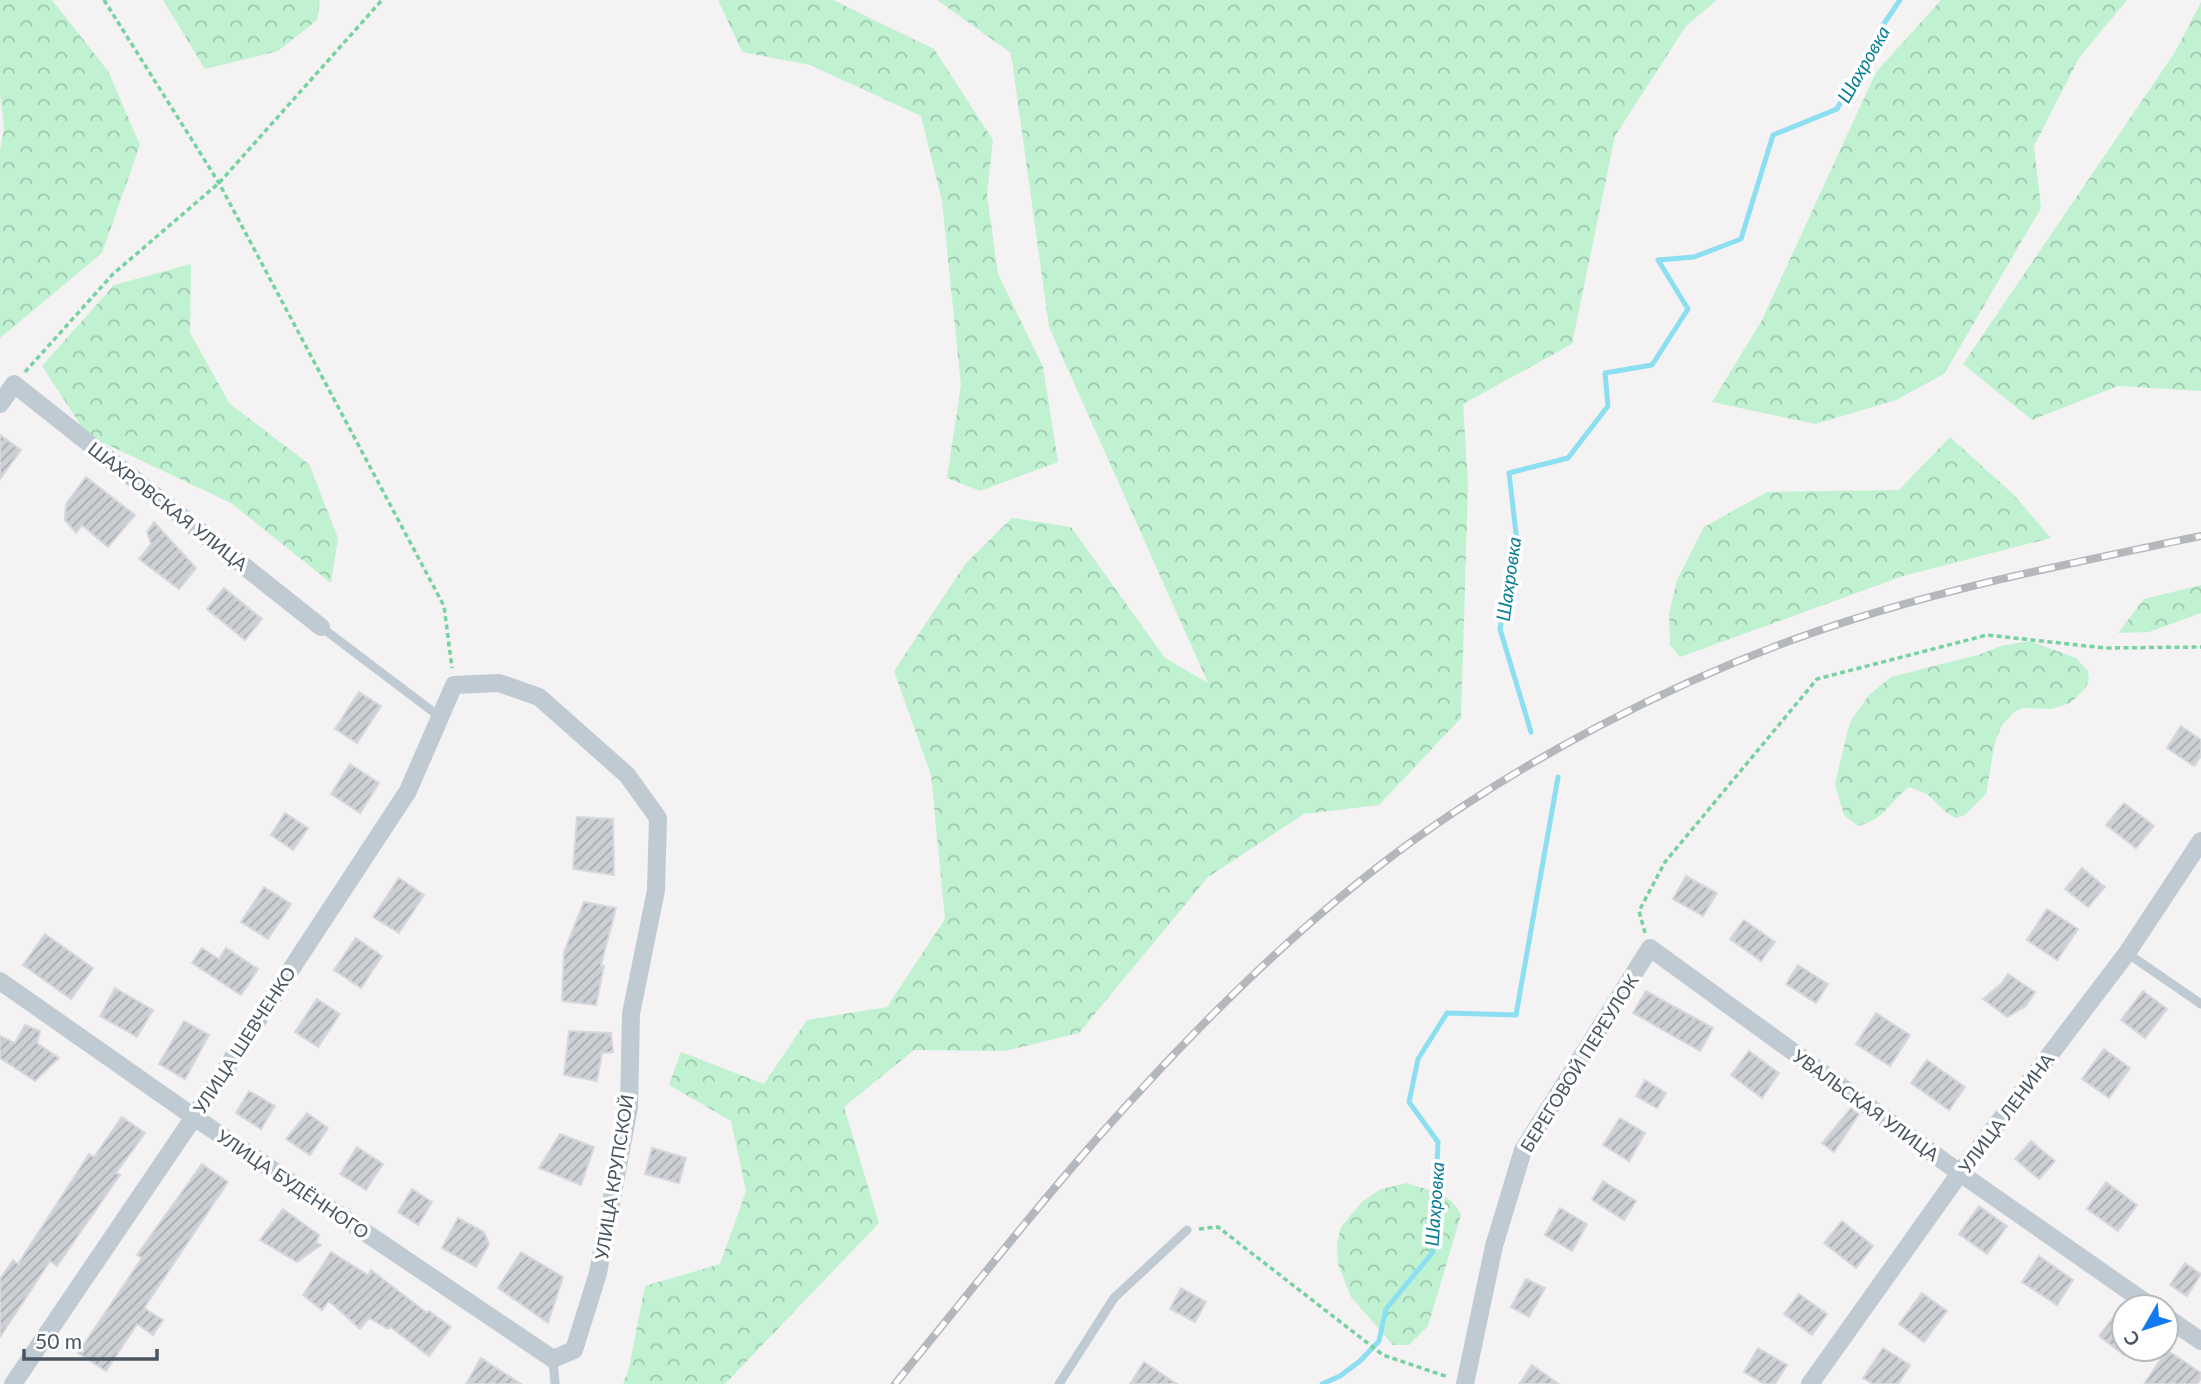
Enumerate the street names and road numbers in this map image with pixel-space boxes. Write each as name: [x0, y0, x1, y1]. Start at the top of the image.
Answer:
street label: ШАХРОВСКАЯ УЛИЦА: [84, 437, 253, 576]
street label: УЛИЦА ШЕВЧЕНКО: [188, 962, 300, 1118]
street label: БЕРЕГОВОЙ ПЕРЕУЛОК: [1515, 970, 1643, 1156]
street label: УВАЛЬСКАЯ УЛИЦА: [1789, 1045, 1944, 1166]
street label: УЛИЦА ЛЕНИНА: [1954, 1048, 2059, 1177]
street label: УЛИЦА КРУПСКОЙ: [590, 1093, 638, 1261]
street label: УЛИЦА БУДЁННОГО: [213, 1125, 373, 1243]

